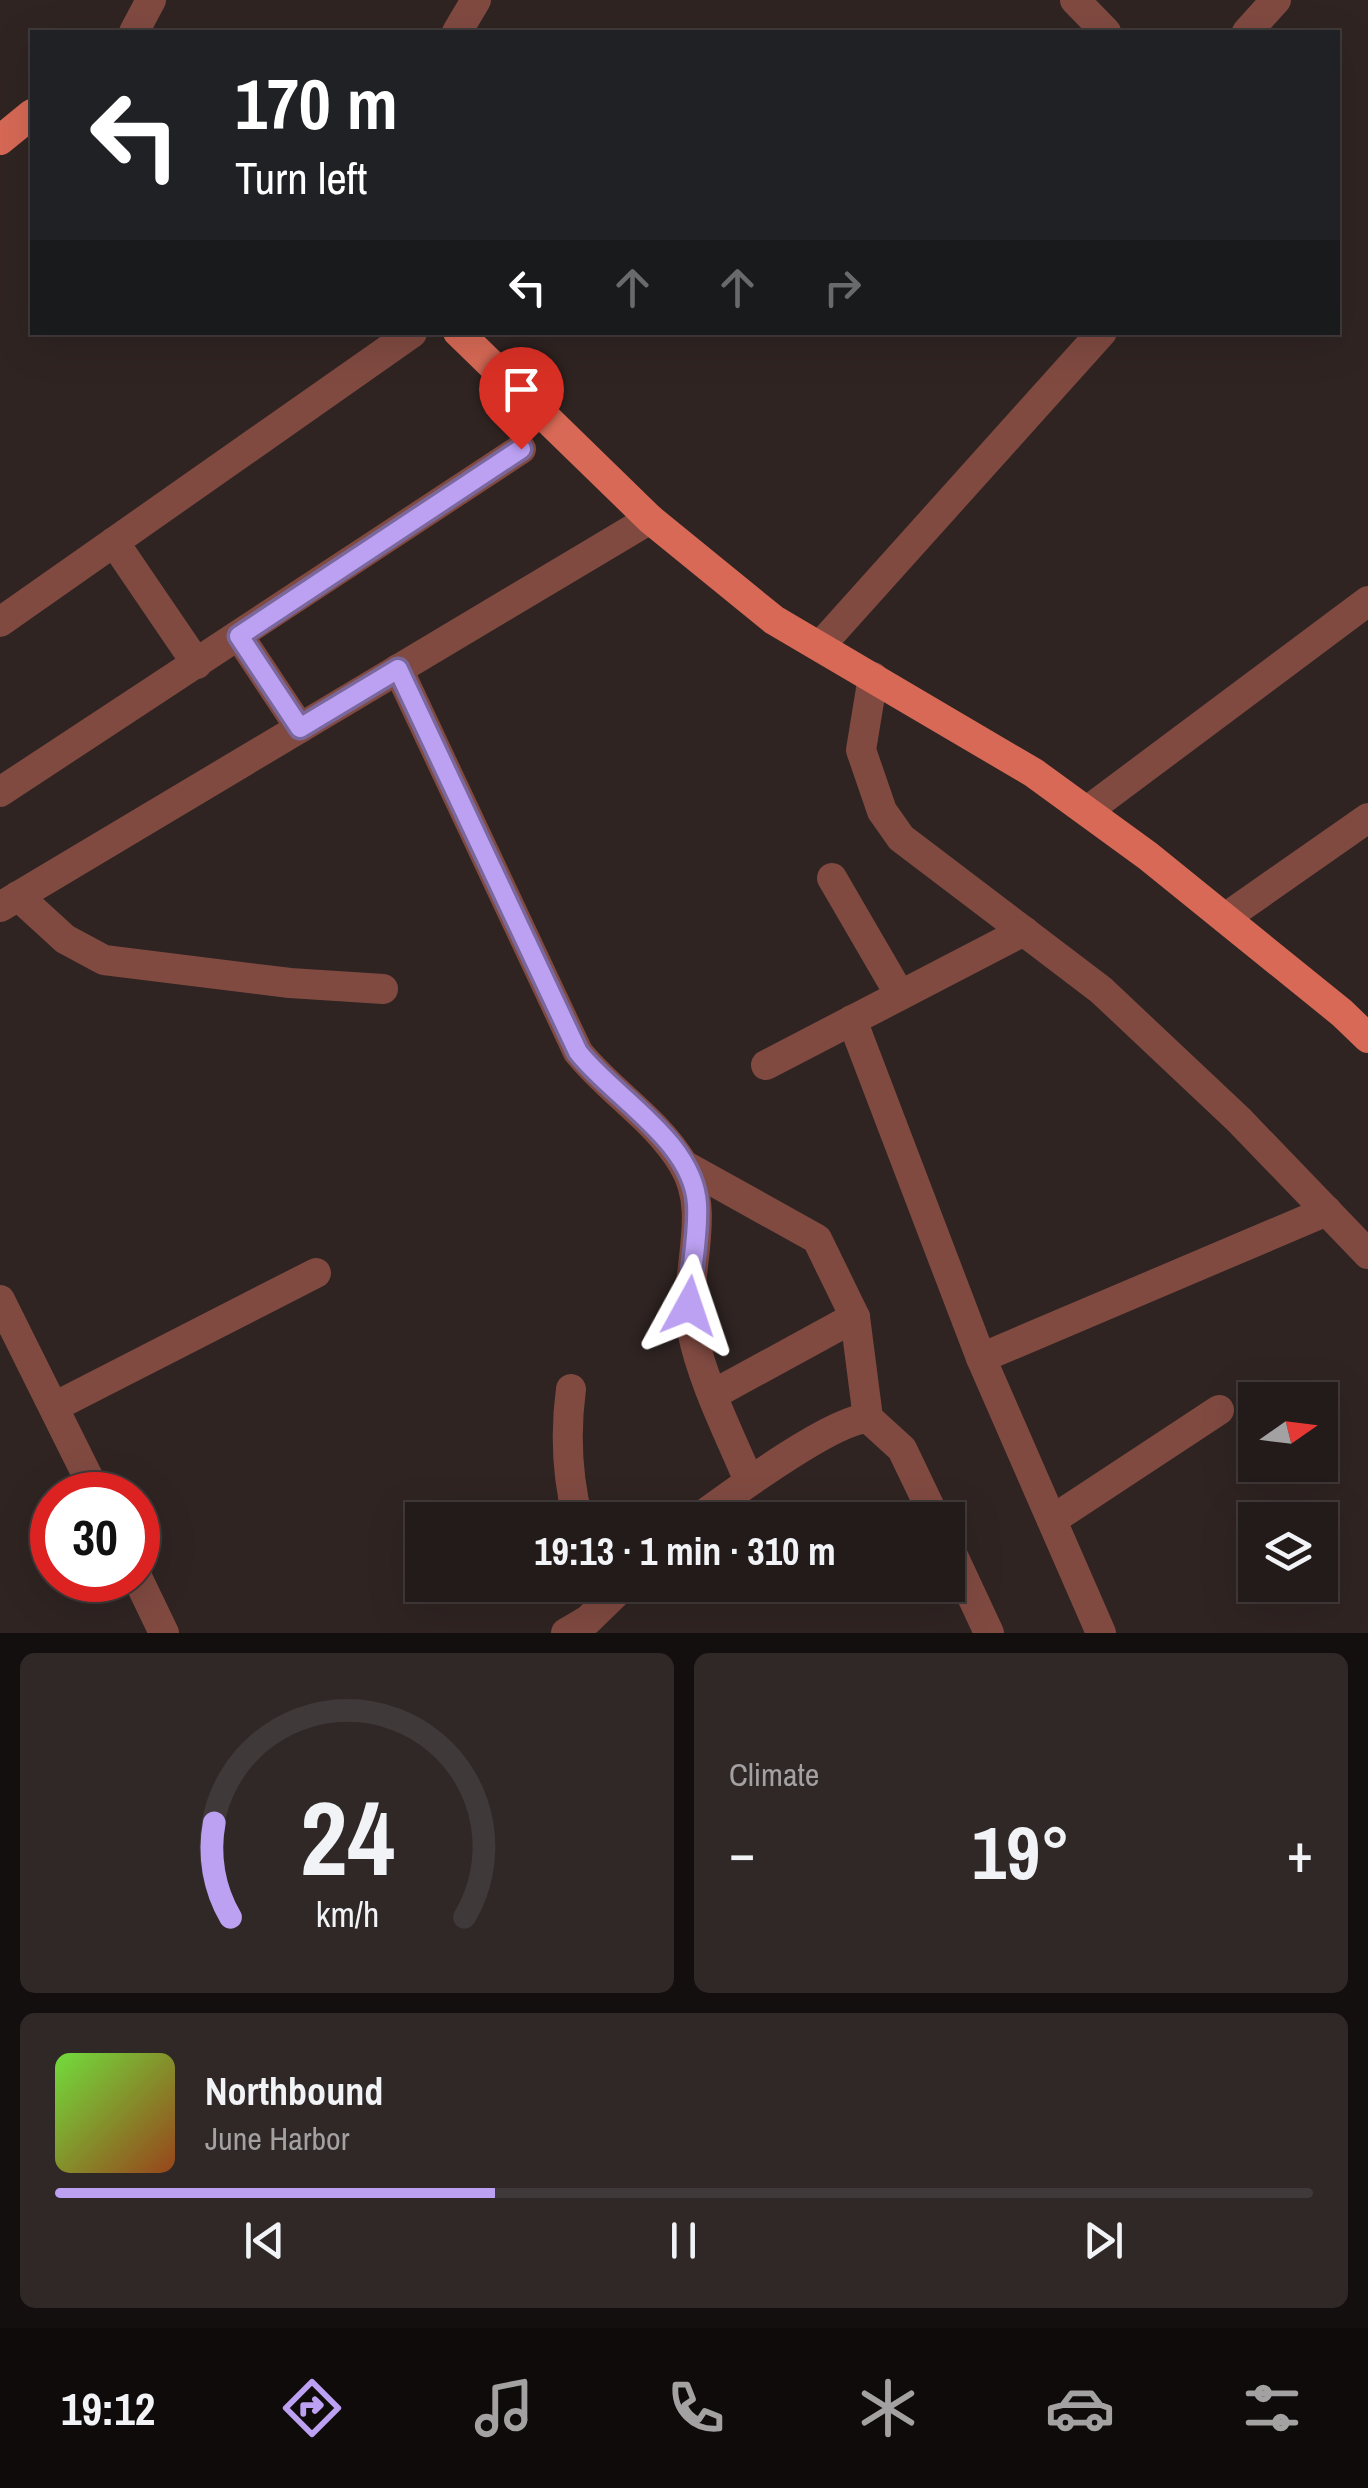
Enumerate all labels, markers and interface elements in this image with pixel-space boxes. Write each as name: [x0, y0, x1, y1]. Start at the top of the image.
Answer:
text: 170 m: [235, 57, 398, 151]
icon: left: [70, 70, 200, 200]
text: Turn left: [235, 147, 367, 208]
icon: left: [500, 260, 555, 315]
icon: ahead: [605, 260, 660, 315]
icon: ahead: [710, 260, 765, 315]
icon: right: [815, 260, 870, 315]
pin: [479, 347, 564, 450]
icon: arrive: [494, 362, 549, 417]
position arrow: [637, 1254, 741, 1358]
north arrow: [1238, 1382, 1338, 1482]
map controls: [1238, 1382, 1338, 1602]
speed limit sign: 30: [30, 1472, 160, 1602]
button: layers: [1238, 1502, 1338, 1602]
text: 19:13 · 1 min · 310 m: [534, 1526, 836, 1577]
text: Climate: [729, 1753, 819, 1796]
text: 24: [300, 1767, 394, 1907]
text: 19°: [972, 1801, 1070, 1902]
text: −: [729, 1815, 755, 1889]
text: +: [1287, 1815, 1313, 1889]
text: km/h: [315, 1890, 379, 1938]
text: Northbound: [205, 2066, 383, 2117]
text: June Harbor: [205, 2117, 349, 2160]
icon: previous: [237, 2213, 292, 2268]
icon: pause: [656, 2213, 711, 2268]
icon: next: [1076, 2213, 1131, 2268]
icon: directions: [277, 2373, 347, 2443]
icon: music: [469, 2373, 539, 2443]
icon: phone: [661, 2373, 731, 2443]
icon: climate: [853, 2373, 923, 2443]
icon: car: [1045, 2373, 1115, 2443]
icon: filters: [1237, 2373, 1307, 2443]
text: 19:12: [61, 2378, 155, 2439]

